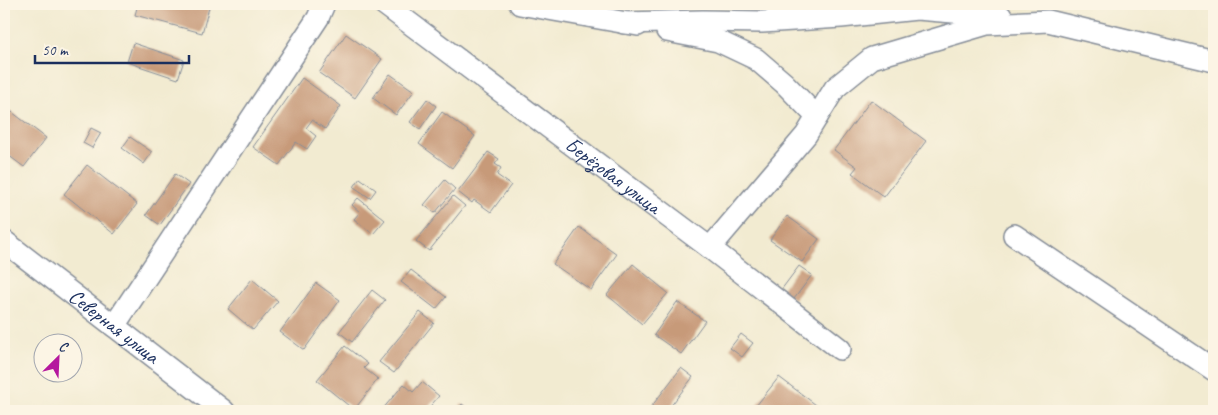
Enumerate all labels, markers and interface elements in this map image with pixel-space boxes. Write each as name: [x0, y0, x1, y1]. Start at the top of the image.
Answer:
scale bar: [35, 32, 189, 64]
text: 50 m: [42, 41, 69, 60]
street label: Берёзовая улица: [560, 131, 668, 221]
street label: Северная улица: [64, 283, 164, 369]
north arrow: [32, 332, 82, 382]

